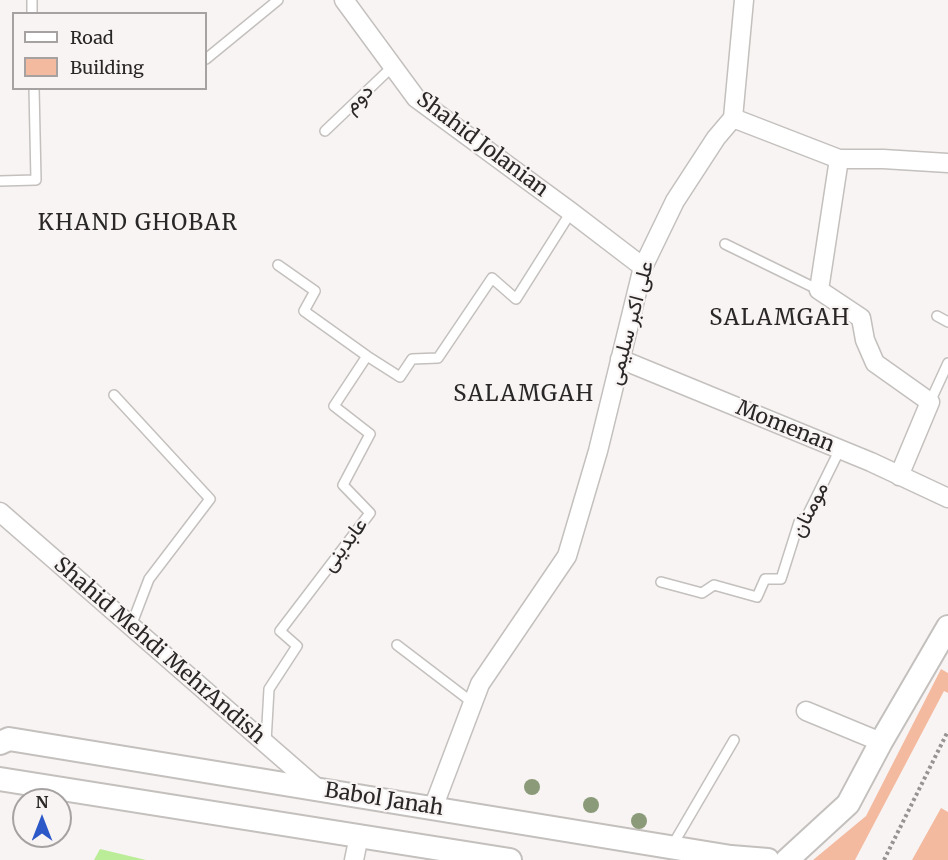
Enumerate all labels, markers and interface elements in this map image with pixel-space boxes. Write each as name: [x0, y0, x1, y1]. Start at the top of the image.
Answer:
legend: [12, 12, 207, 90]
text: Road: [70, 26, 114, 49]
text: Building: [70, 56, 144, 79]
street label: دوم: [339, 79, 379, 119]
street label: Shahid Jolanian: [411, 87, 553, 203]
district label: KHAND GHOBAR: [38, 211, 238, 237]
street label: علی اکبر سلیمی: [602, 258, 660, 388]
district label: SALAMGAH: [709, 306, 851, 332]
district label: SALAMGAH: [453, 382, 595, 408]
street label: Momenan: [732, 396, 838, 458]
street label: مومنان: [785, 478, 835, 542]
street label: عابدینی: [317, 513, 373, 577]
street label: Shahid Mehdi MehrAndish: [48, 552, 270, 750]
street label: Babol Janah: [323, 778, 445, 822]
north arrow: [12, 788, 72, 848]
text: N: [36, 792, 48, 812]

